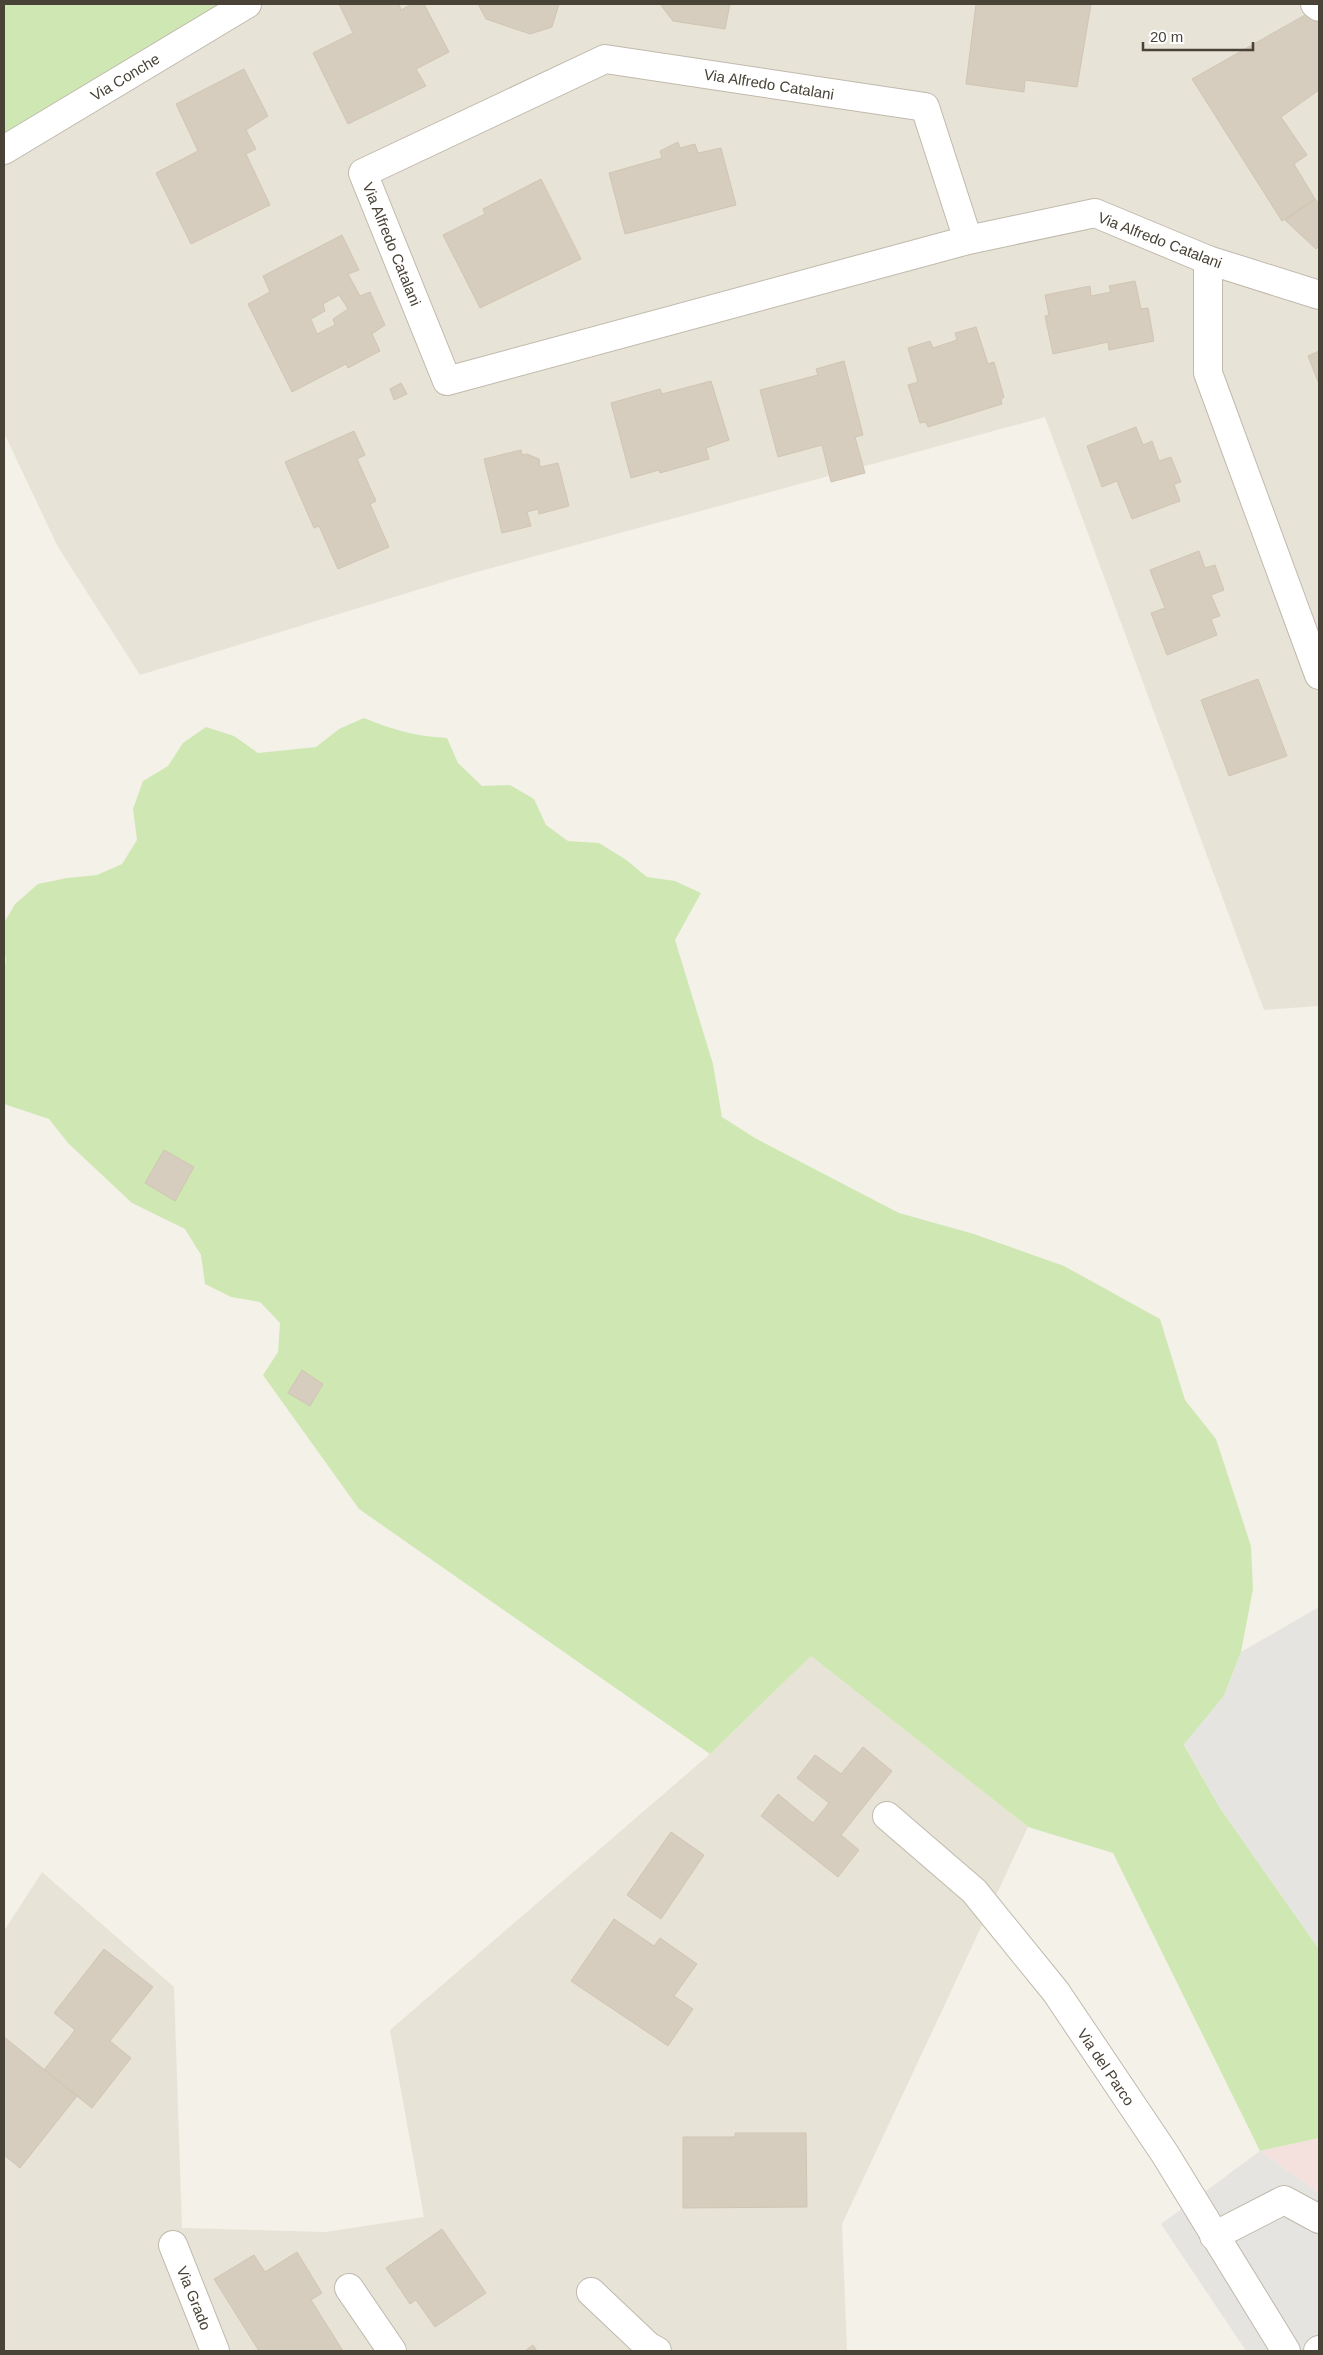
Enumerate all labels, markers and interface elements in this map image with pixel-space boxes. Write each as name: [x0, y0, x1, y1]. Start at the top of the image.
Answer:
scale bar: [1143, 20, 1253, 52]
text: 20 m: [1150, 28, 1183, 45]
street label: Via Conche: [88, 50, 162, 104]
street label: Via Alfredo Catalani: [703, 65, 835, 103]
street label: Via Alfredo Catalani: [359, 180, 425, 308]
street label: Via Alfredo Catalani: [1096, 209, 1224, 271]
street label: Via del Parco: [1074, 2025, 1138, 2109]
street label: Via Grado: [174, 2264, 214, 2332]

